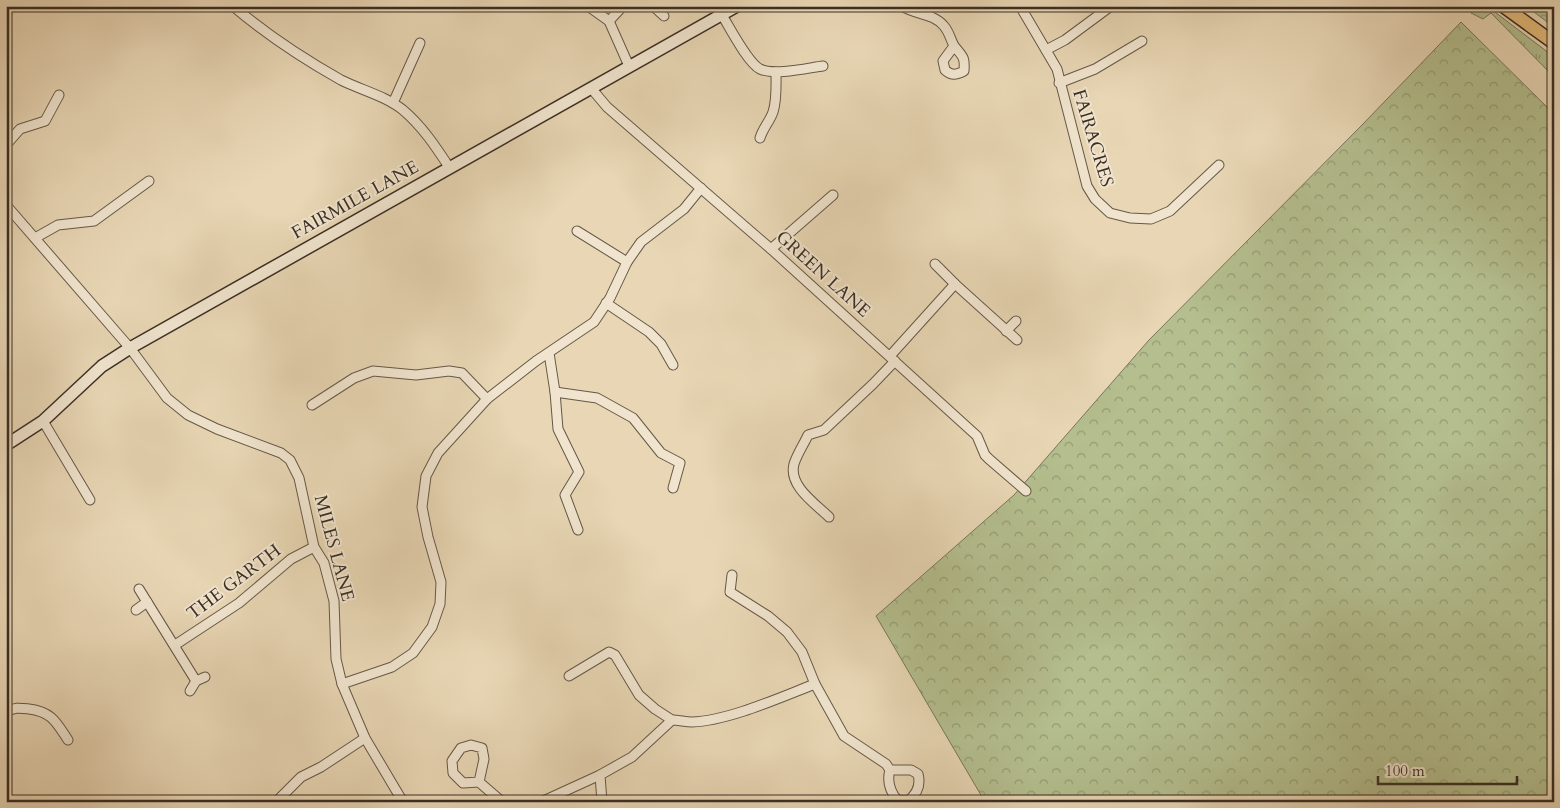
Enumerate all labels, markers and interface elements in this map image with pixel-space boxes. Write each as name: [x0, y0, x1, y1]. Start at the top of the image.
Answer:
street label: FAIRACRES: [1066, 86, 1120, 190]
street label: FAIRMILE LANE: [287, 155, 423, 245]
street label: GREEN LANE: [770, 225, 876, 323]
street label: MILES LANE: [308, 492, 360, 604]
street label: THE GARTH: [182, 538, 286, 626]
scale bar: [1378, 753, 1516, 785]
text: 100 m: [1385, 761, 1425, 781]

